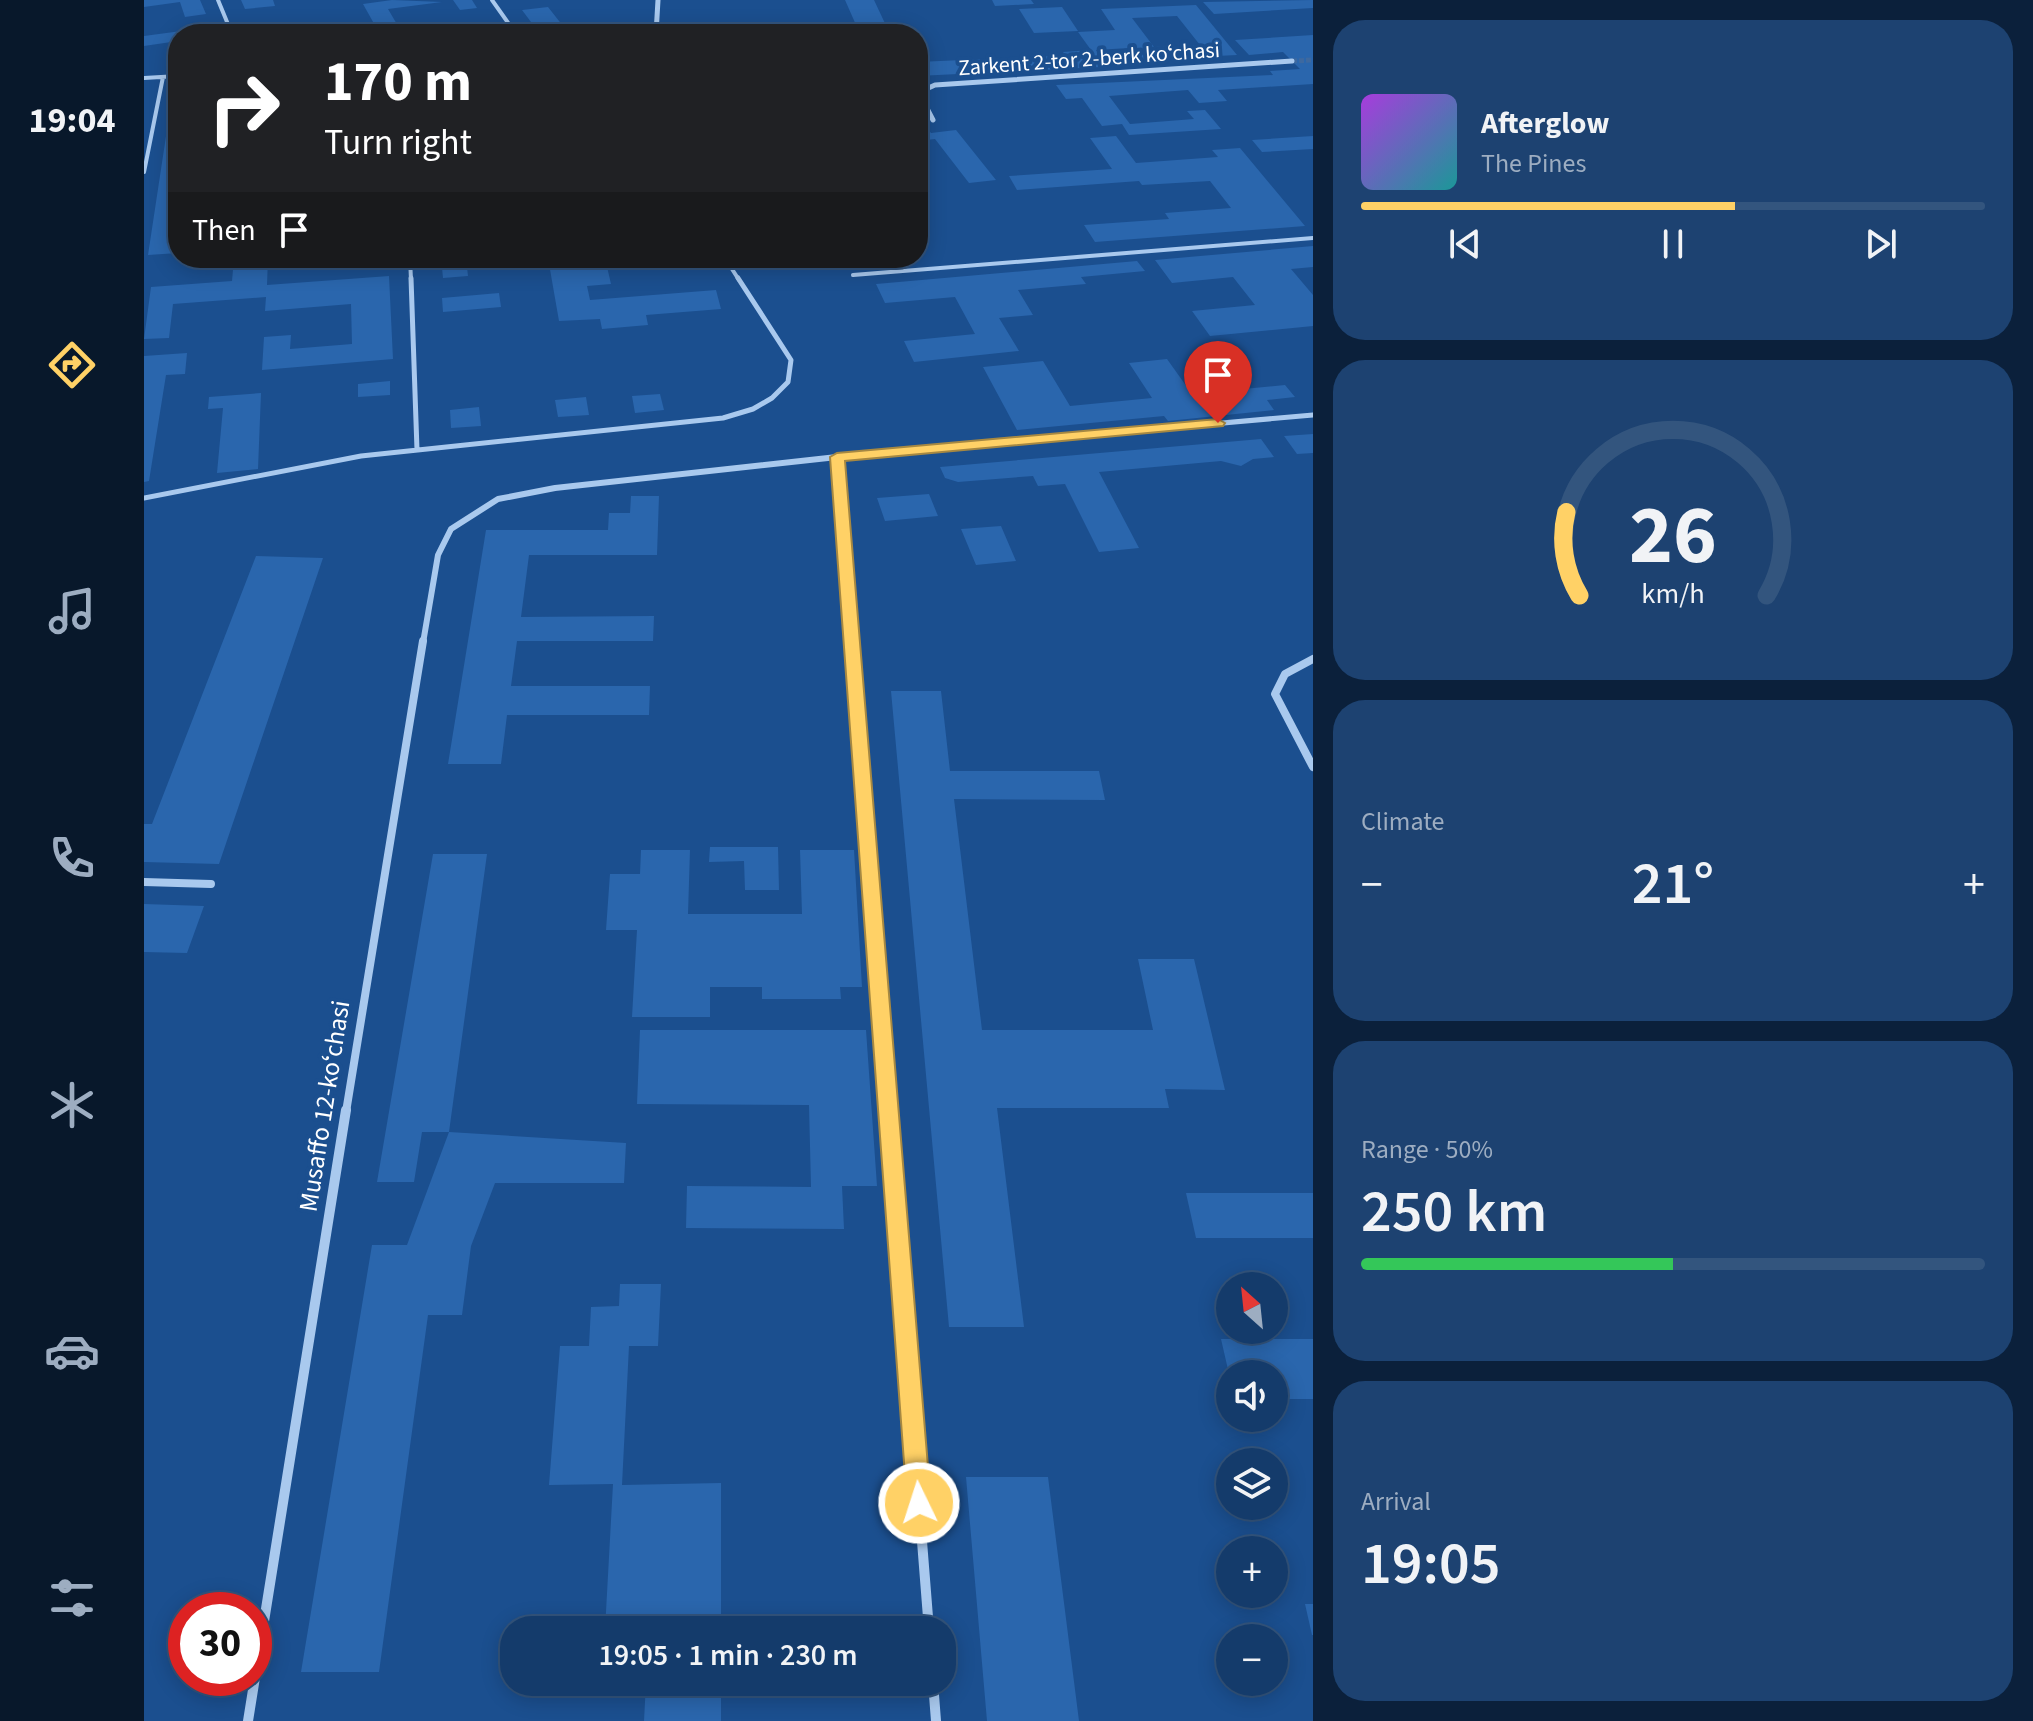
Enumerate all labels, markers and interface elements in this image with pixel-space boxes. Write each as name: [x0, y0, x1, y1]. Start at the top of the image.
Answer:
street label: Zarkent 2-tor 2-berk koʻchasi: [957, 34, 1221, 84]
text: 170 m: [324, 43, 472, 122]
icon: right: [192, 56, 296, 160]
text: 19:04: [29, 95, 115, 146]
text: Afterglow: [1481, 102, 1609, 145]
text: Turn right: [324, 117, 472, 168]
text: The Pines: [1481, 145, 1586, 182]
icon: arrive: [272, 208, 316, 252]
text: Then: [192, 209, 256, 252]
icon: previous: [1443, 222, 1487, 266]
icon: pause: [1651, 222, 1695, 266]
icon: next: [1859, 222, 1903, 266]
icon: directions: [44, 337, 100, 393]
pin: [1184, 341, 1252, 423]
icon: arrive: [1196, 353, 1240, 397]
text: 26: [1629, 477, 1717, 595]
text: km/h: [1641, 574, 1705, 614]
icon: music: [44, 583, 100, 639]
text: Climate: [1361, 803, 1445, 840]
icon: phone: [44, 830, 100, 886]
text: 21°: [1632, 842, 1714, 927]
text: −: [1361, 854, 1383, 917]
text: +: [1963, 854, 1985, 917]
street label: Musaffo 12-koʻchasi: [290, 998, 359, 1214]
icon: climate: [44, 1077, 100, 1133]
text: Range · 50%: [1361, 1131, 1493, 1168]
text: 250 km: [1361, 1170, 1547, 1255]
north arrow: [1216, 1272, 1288, 1344]
map controls: [1216, 1272, 1288, 1696]
icon: car: [44, 1323, 100, 1379]
button: sound: [1216, 1360, 1288, 1432]
button: layers: [1216, 1448, 1288, 1520]
position arrow: [877, 1461, 961, 1545]
text: Arrival: [1361, 1483, 1431, 1520]
text: 19:05: [1361, 1522, 1501, 1607]
button: +: [1216, 1536, 1288, 1608]
icon: filters: [44, 1570, 100, 1626]
speed limit sign: 30: [168, 1592, 272, 1696]
button: −: [1216, 1624, 1288, 1696]
text: 19:05 · 1 min · 230 m: [598, 1634, 858, 1677]

